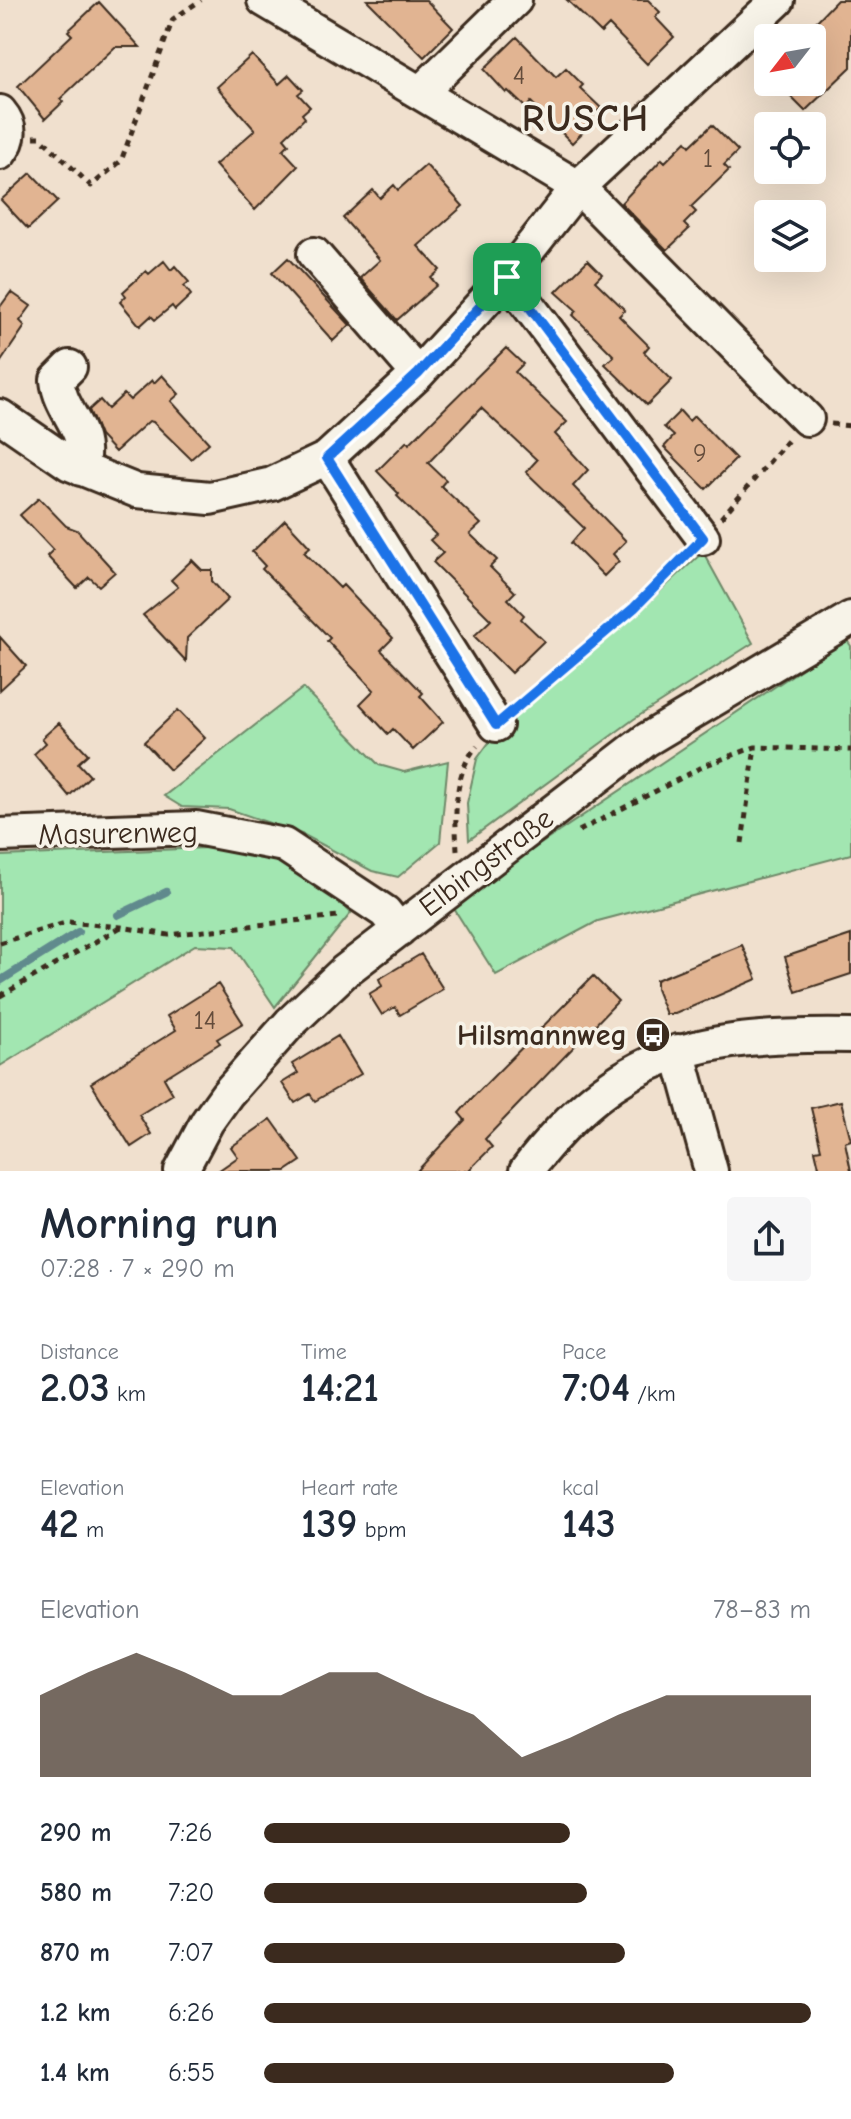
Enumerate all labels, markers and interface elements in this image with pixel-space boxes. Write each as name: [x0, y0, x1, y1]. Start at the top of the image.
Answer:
north arrow: [754, 24, 826, 96]
map controls: [754, 24, 826, 272]
house number: 4: [513, 61, 525, 91]
district label: RUSCH: [522, 97, 650, 141]
button: locate: [754, 112, 826, 184]
house number: 1: [703, 144, 713, 174]
button: layers: [754, 200, 826, 272]
pin: [473, 243, 541, 311]
icon: arrive: [485, 255, 529, 299]
house number: 9: [693, 439, 707, 469]
street label: Elbingstraße: [412, 801, 560, 924]
street label: Masurenweg: [38, 815, 198, 852]
house number: 14: [194, 1006, 216, 1036]
bus stop icon: Hilsmannweg: [634, 1016, 672, 1054]
place label: Hilsmannweg: [457, 1018, 627, 1053]
button: share: [727, 1197, 811, 1281]
text: Morning run: [40, 1198, 279, 1249]
text: 07:28 · 7 × 290 m: [40, 1254, 235, 1284]
text: Distance: [40, 1339, 119, 1365]
text: Time: [301, 1339, 347, 1365]
text: Pace: [562, 1339, 606, 1365]
text: 2.03: [40, 1365, 110, 1411]
text: 14:21: [301, 1365, 379, 1411]
text: 7:04: [562, 1365, 630, 1411]
text: km: [110, 1381, 146, 1407]
text: /km: [630, 1381, 676, 1407]
text: Elevation: [40, 1475, 124, 1501]
text: Heart rate: [301, 1475, 398, 1501]
text: kcal: [562, 1475, 599, 1501]
text: 42: [40, 1501, 79, 1547]
text: 139: [301, 1501, 357, 1547]
text: 143: [562, 1501, 616, 1547]
text: m: [79, 1517, 104, 1543]
text: bpm: [357, 1517, 406, 1543]
text: Elevation: [40, 1595, 140, 1625]
text: 78–83 m: [713, 1595, 811, 1625]
text: 290 m: [40, 1818, 111, 1848]
text: 7:26: [168, 1818, 213, 1848]
text: 580 m: [40, 1878, 112, 1908]
text: 7:20: [168, 1878, 214, 1908]
text: 870 m: [40, 1938, 110, 1968]
text: 7:07: [168, 1938, 213, 1968]
text: 1.2 km: [40, 1998, 111, 2028]
text: 6:26: [168, 1998, 215, 2028]
text: 1.4 km: [40, 2058, 110, 2088]
text: 6:55: [168, 2058, 215, 2088]

